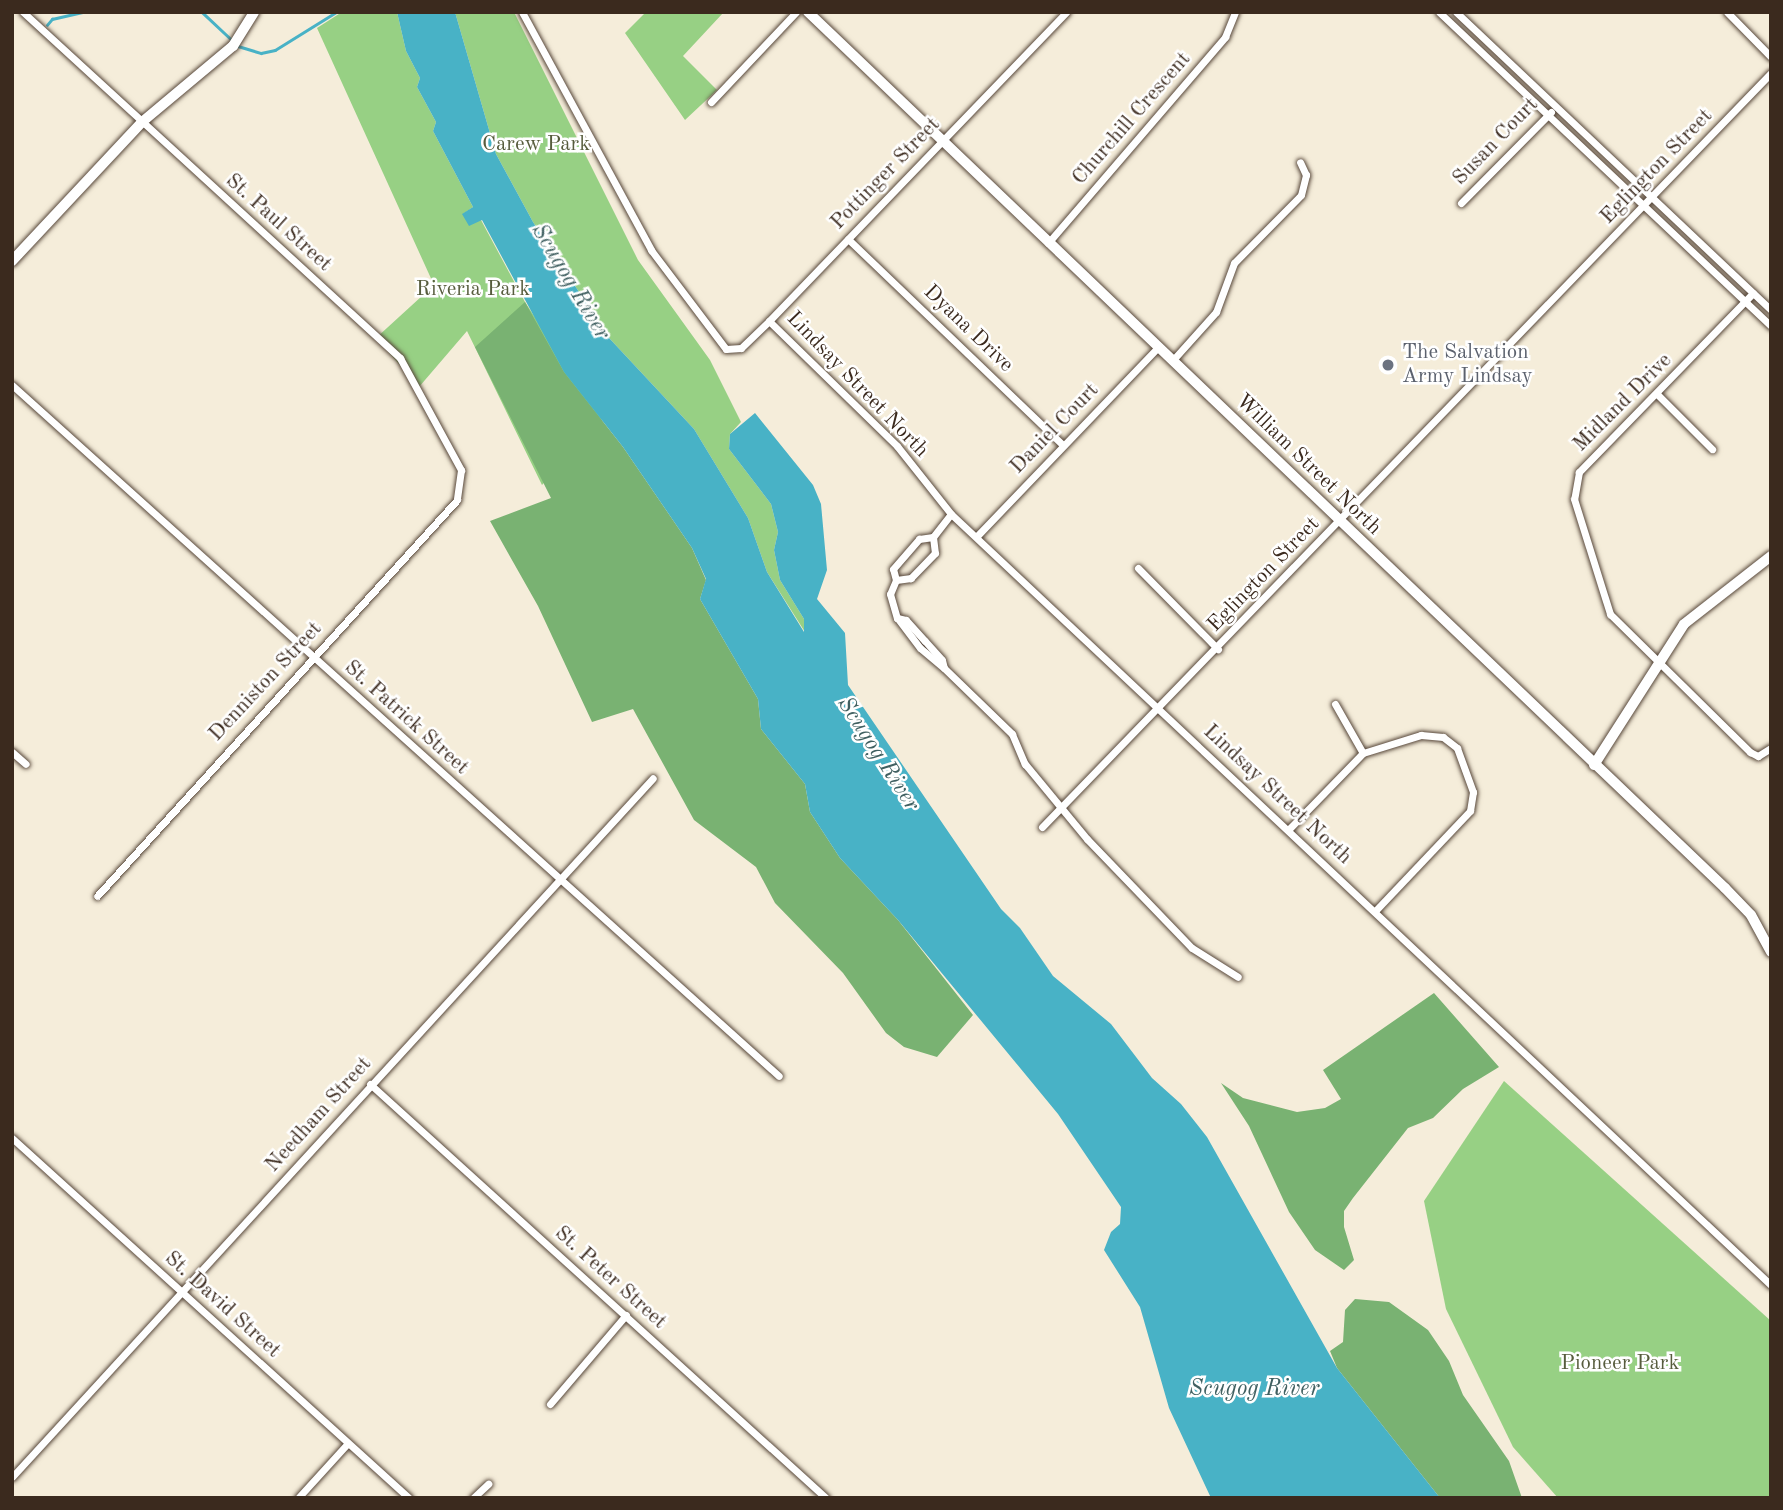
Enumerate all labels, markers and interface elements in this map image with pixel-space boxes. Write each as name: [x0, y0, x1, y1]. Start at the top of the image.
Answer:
street label: Churchill Crescent: [1067, 47, 1197, 191]
street label: Susan Court: [1448, 93, 1544, 191]
street label: Eglington Street: [1596, 104, 1718, 230]
street label: Pottinger Street: [826, 113, 946, 235]
park label: Carew Park: [482, 132, 590, 158]
street label: St. Paul Street: [220, 169, 336, 277]
water label: Scugog River: [525, 219, 615, 345]
park label: Riveria Park: [416, 277, 530, 303]
street label: Dyana Drive: [918, 280, 1018, 378]
street label: Lindsay Street North: [781, 307, 933, 463]
place label: The Salvation Army Lindsay: [1402, 340, 1533, 390]
street label: Midland Drive: [1569, 349, 1677, 457]
marker: The Salvation Army Lindsay: [1380, 357, 1396, 373]
street label: Daniel Court: [1005, 378, 1105, 480]
street label: William Street North: [1230, 389, 1386, 541]
street label: Eglington Street: [1203, 512, 1325, 638]
street label: Denniston Street: [204, 617, 328, 747]
street label: St. Patrick Street: [338, 655, 474, 781]
water label: Scugog River: [831, 692, 925, 816]
street label: Lindsay Street North: [1198, 720, 1356, 870]
street label: Needham Street: [261, 1052, 377, 1178]
street label: St. Peter Street: [549, 1221, 671, 1335]
street label: St. David Street: [159, 1246, 285, 1364]
park label: Pioneer Park: [1561, 1351, 1679, 1377]
water label: Scugog River: [1189, 1375, 1319, 1403]

